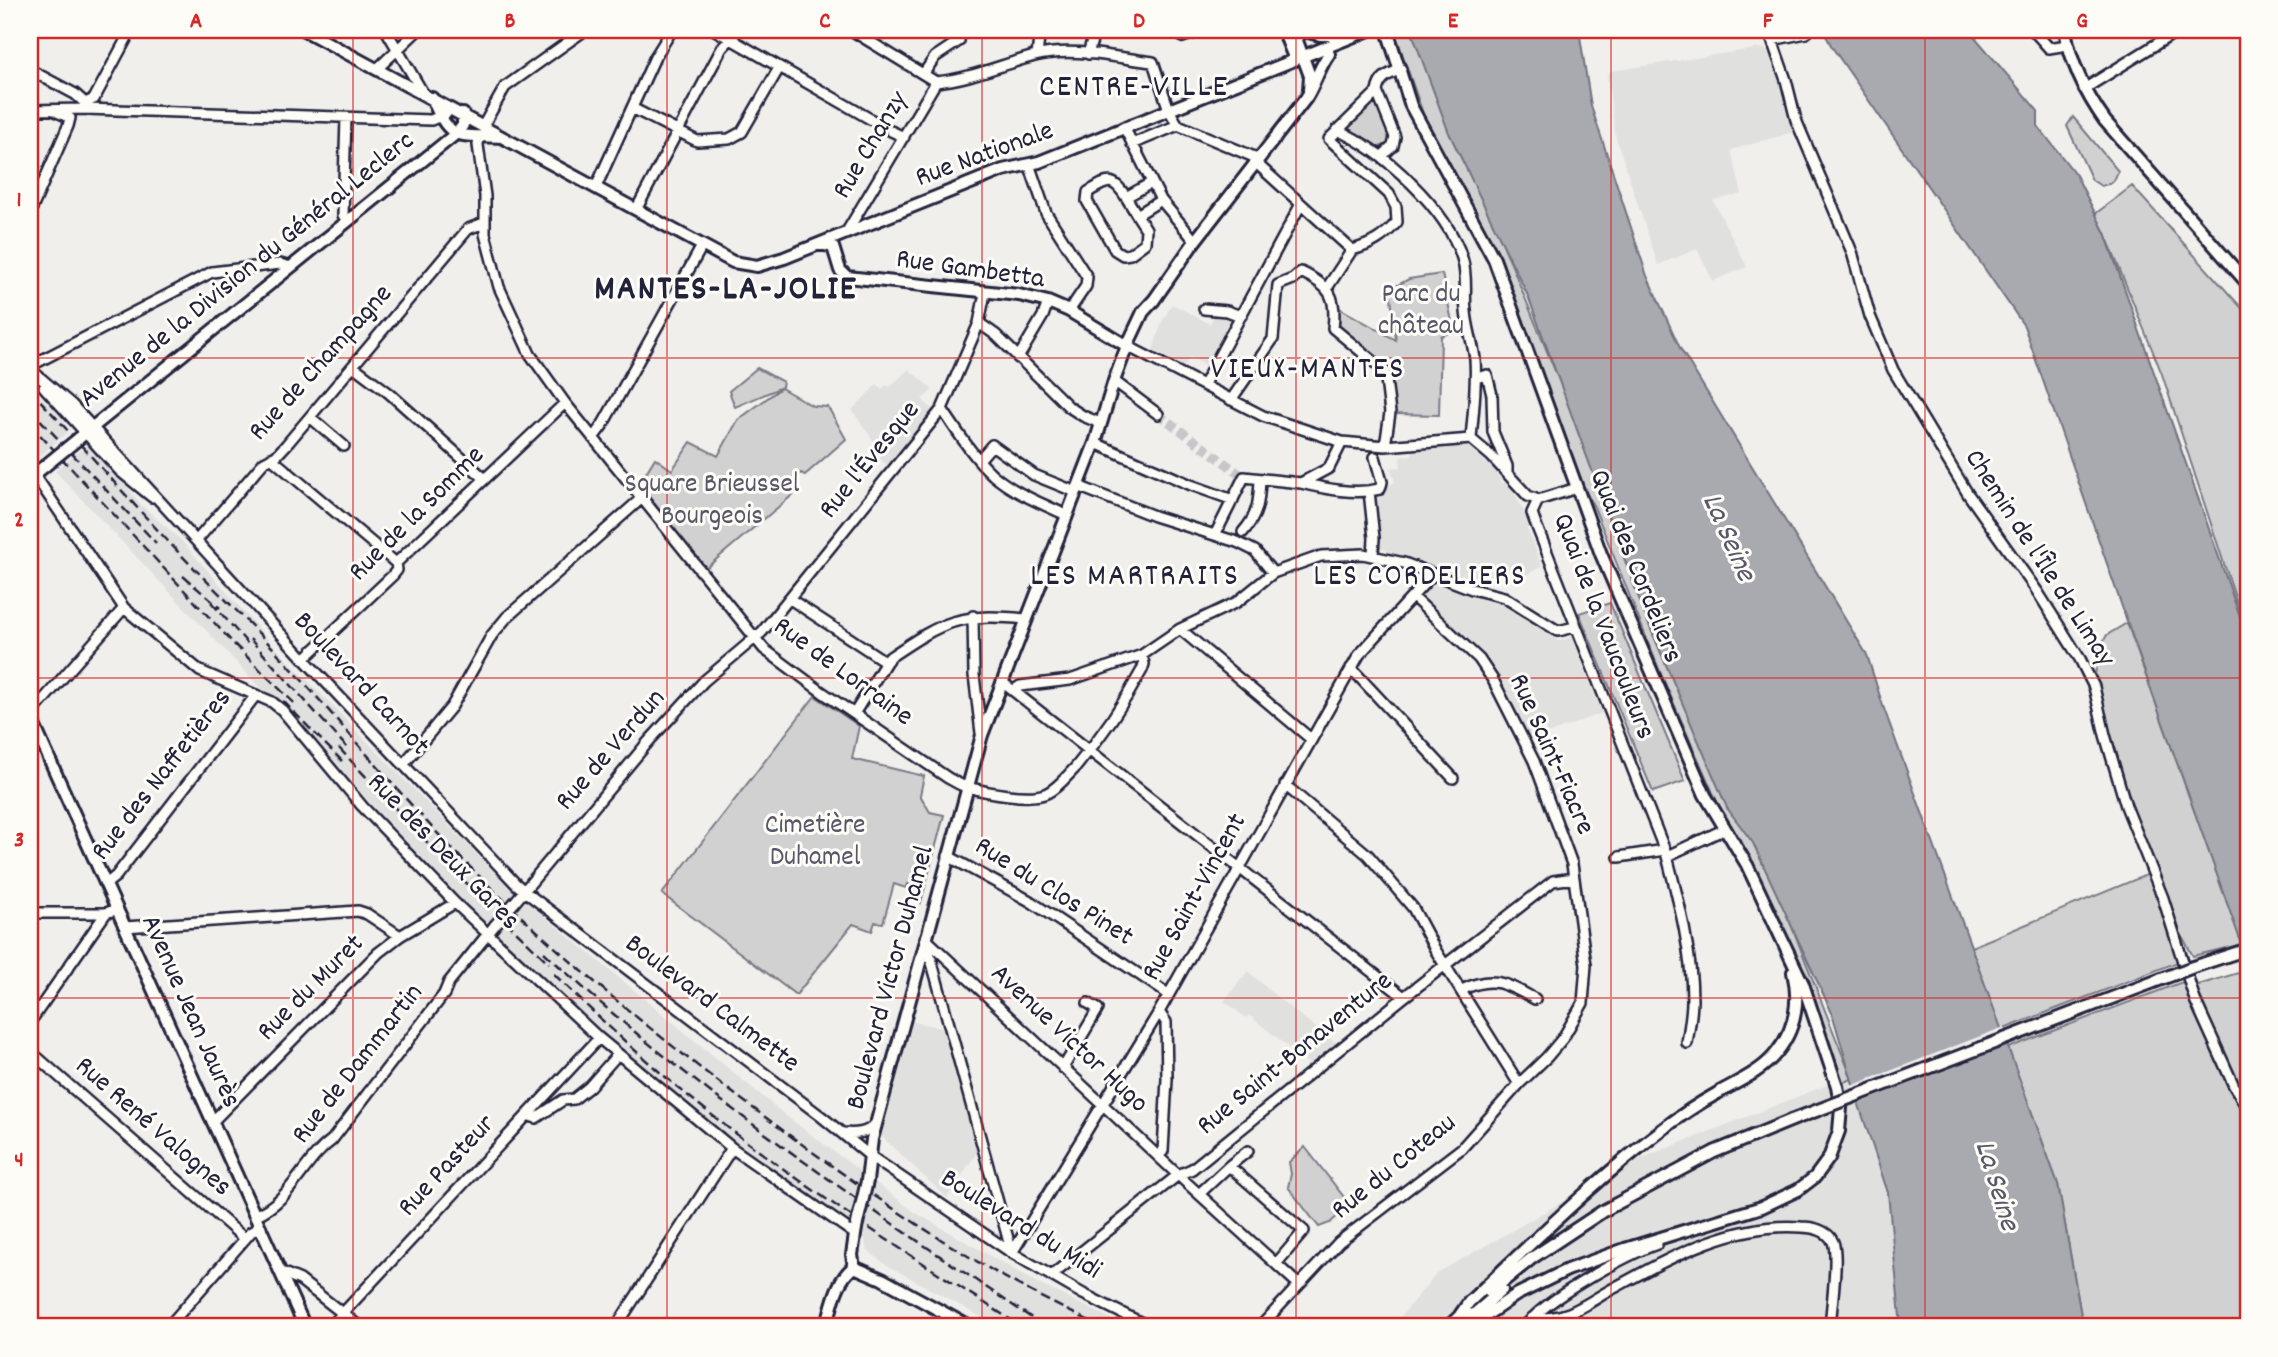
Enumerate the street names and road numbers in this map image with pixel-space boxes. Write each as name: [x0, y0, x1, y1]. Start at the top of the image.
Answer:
street label: Rue Chanzy: [824, 84, 920, 207]
street label: Rue Nationale: [910, 113, 1060, 199]
street label: Avenue de la Division du Général Leclerc: [72, 123, 424, 419]
street label: Rue Gambetta: [893, 241, 1048, 301]
street label: Rue de Champagne: [241, 277, 403, 451]
street label: Rue l'Évesque: [811, 393, 931, 529]
street label: Rue de la Somme: [341, 438, 495, 592]
street label: Chemin de l'Île de Limay: [1953, 442, 2124, 676]
street label: Quai des Cordeliers: [1577, 464, 1691, 670]
street label: Quai de la Vaucouleurs: [1541, 508, 1663, 746]
street label: Boulevard Carnot: [282, 604, 438, 766]
street label: Rue de Lorraine: [764, 608, 920, 738]
street label: Rue Saint-Fiacre: [1497, 668, 1603, 842]
street label: Rue de Verdun: [547, 681, 677, 821]
street label: Rue des Naffetières: [83, 682, 243, 870]
street label: Rue des Deux Gares: [356, 765, 528, 941]
street label: Rue Saint-Vincent: [1133, 807, 1259, 989]
street label: Rue du Clos Pinet: [966, 828, 1140, 958]
street label: Boulevard Victor Duhamel: [838, 841, 947, 1114]
street label: Avenue Jean Jaurès: [128, 909, 250, 1115]
street label: Rue du Muret: [249, 926, 375, 1052]
street label: Boulevard Calmette: [615, 926, 807, 1084]
street label: Avenue Victor Hugo: [980, 956, 1156, 1124]
street label: Rue Saint-Bonaventure: [1189, 963, 1403, 1147]
street label: Rue de Dammartin: [283, 976, 435, 1154]
street label: Rue René Valognes: [65, 1048, 239, 1208]
street label: Rue du Coteau: [1324, 1105, 1466, 1231]
street label: Rue Pasteur: [390, 1106, 506, 1227]
street label: Boulevard du Midi: [932, 1161, 1108, 1291]

